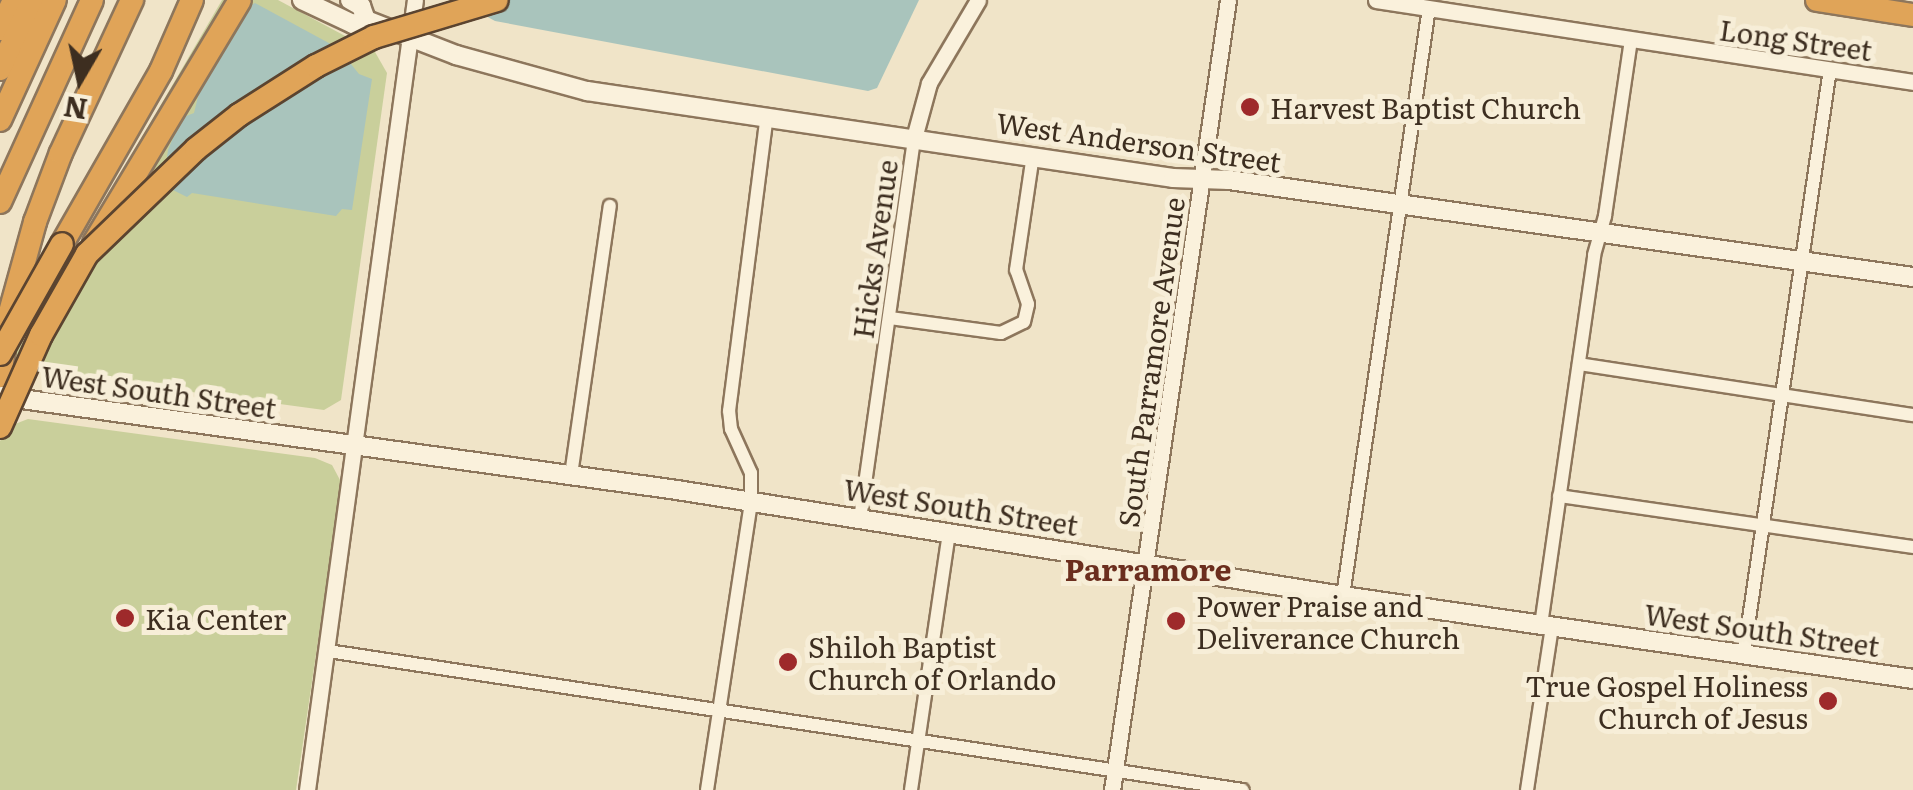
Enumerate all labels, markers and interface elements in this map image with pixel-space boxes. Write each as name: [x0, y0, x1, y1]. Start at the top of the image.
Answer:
street label: Long Street: [1717, 12, 1875, 66]
north arrow: [30, 30, 130, 130]
text: N: [60, 87, 90, 132]
place label: Harvest Baptist Church: [1270, 90, 1581, 124]
marker: Harvest Baptist Church: [1239, 96, 1261, 118]
street label: West Anderson Street: [994, 104, 1284, 178]
street label: Hicks Avenue: [845, 157, 903, 341]
street label: South Parramore Avenue: [1110, 195, 1190, 529]
street label: West South Street: [39, 358, 279, 424]
street label: West South Street: [841, 471, 1081, 541]
district label: Parramore: [1065, 550, 1231, 586]
place label: Power Praise and Deliverance Church: [1196, 588, 1460, 654]
street label: West South Street: [1642, 596, 1882, 662]
place label: Kia Center: [145, 601, 286, 635]
marker: Kia Center: [114, 607, 136, 629]
marker: Power Praise and Deliverance Church: [1165, 610, 1187, 632]
place label: Shiloh Baptist Church of Orlando: [808, 629, 1056, 695]
marker: Shiloh Baptist Church of Orlando: [777, 651, 799, 673]
place label: True Gospel Holiness Church of Jesus: [1525, 668, 1808, 734]
marker: True Gospel Holiness Church of Jesus: [1817, 690, 1839, 712]

